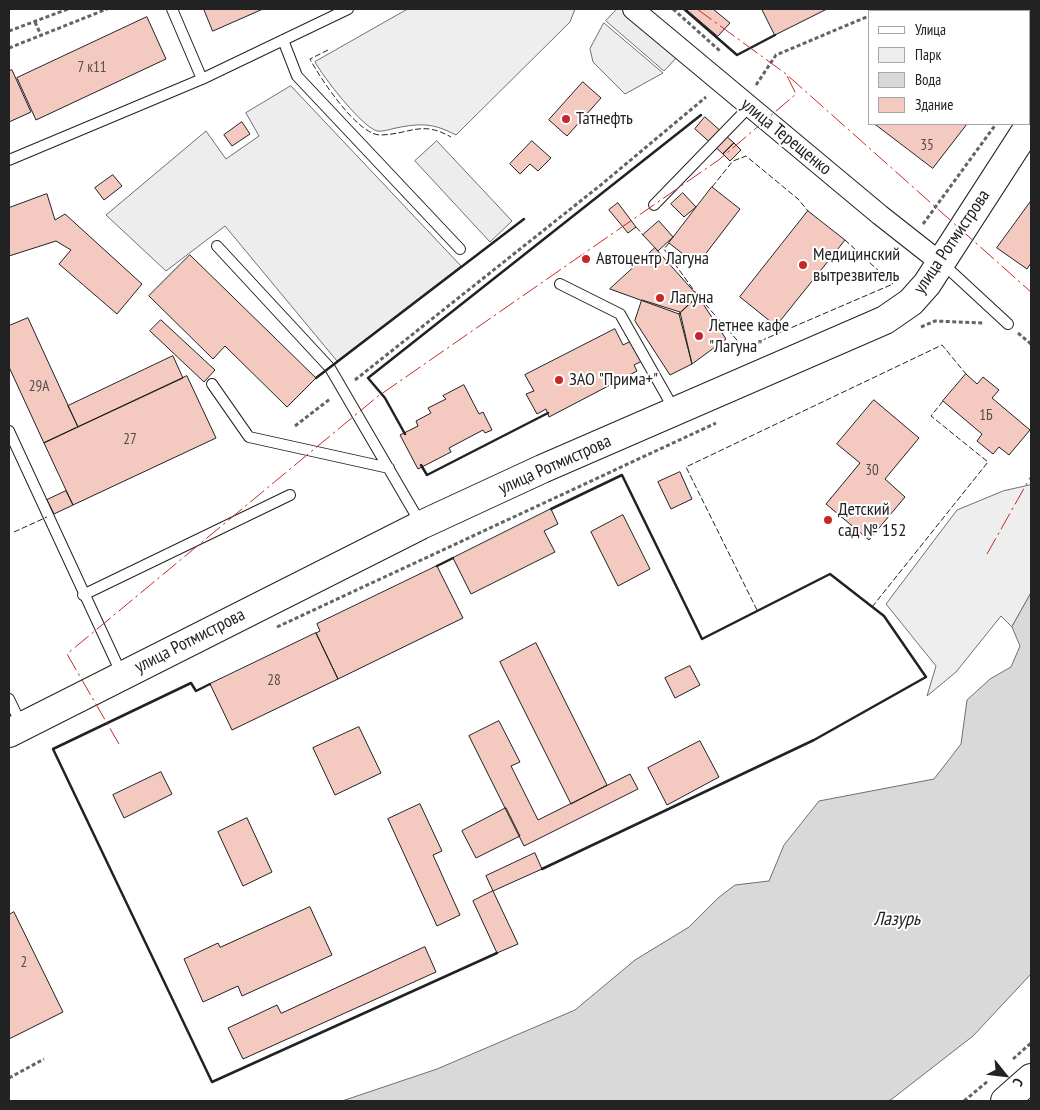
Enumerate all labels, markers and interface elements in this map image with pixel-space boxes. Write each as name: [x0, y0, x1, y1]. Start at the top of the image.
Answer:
legend: [868, 10, 1030, 125]
text: Улица: [915, 20, 946, 39]
text: Парк: [915, 45, 941, 64]
house number: 7 к11: [77, 59, 107, 77]
text: Вода: [915, 70, 941, 89]
street label: улица Терещенко: [736, 94, 836, 180]
text: Здание: [915, 95, 953, 114]
place label: Татнефть: [576, 108, 633, 130]
marker: Татнефть: [560, 113, 572, 125]
house number: 35: [920, 137, 934, 155]
street label: улица Ротмистрова: [909, 186, 995, 298]
place label: Медицинский вытрезвитель: [813, 244, 900, 286]
place label: Автоцентр Лагуна: [596, 248, 709, 270]
marker: Автоцентр Лагуна: [580, 253, 592, 265]
marker: Медицинский вытрезвитель: [797, 259, 809, 271]
place label: Лагуна: [670, 287, 713, 309]
marker: Лагуна: [654, 292, 666, 304]
place label: Летнее кафе "Лагуна": [709, 315, 789, 358]
marker: Летнее кафе "Лагуна": [693, 330, 705, 342]
place label: ЗАО "Прима+": [569, 369, 658, 391]
marker: ЗАО "Прима+": [553, 374, 565, 386]
house number: 29А: [29, 378, 49, 396]
house number: 1Б: [979, 407, 993, 425]
house number: 27: [123, 431, 137, 449]
street label: улица Ротмистрова: [495, 431, 615, 499]
house number: 30: [865, 462, 879, 480]
place label: Детский сад № 152: [838, 499, 906, 542]
marker: Детский сад № 152: [822, 514, 834, 526]
street label: улица Ротмистрова: [131, 604, 249, 678]
house number: 28: [267, 672, 281, 690]
water label: Лазурь: [874, 909, 920, 931]
house number: 2: [21, 954, 27, 972]
north arrow: [980, 1050, 1030, 1100]
text: С: [1009, 1075, 1028, 1089]

